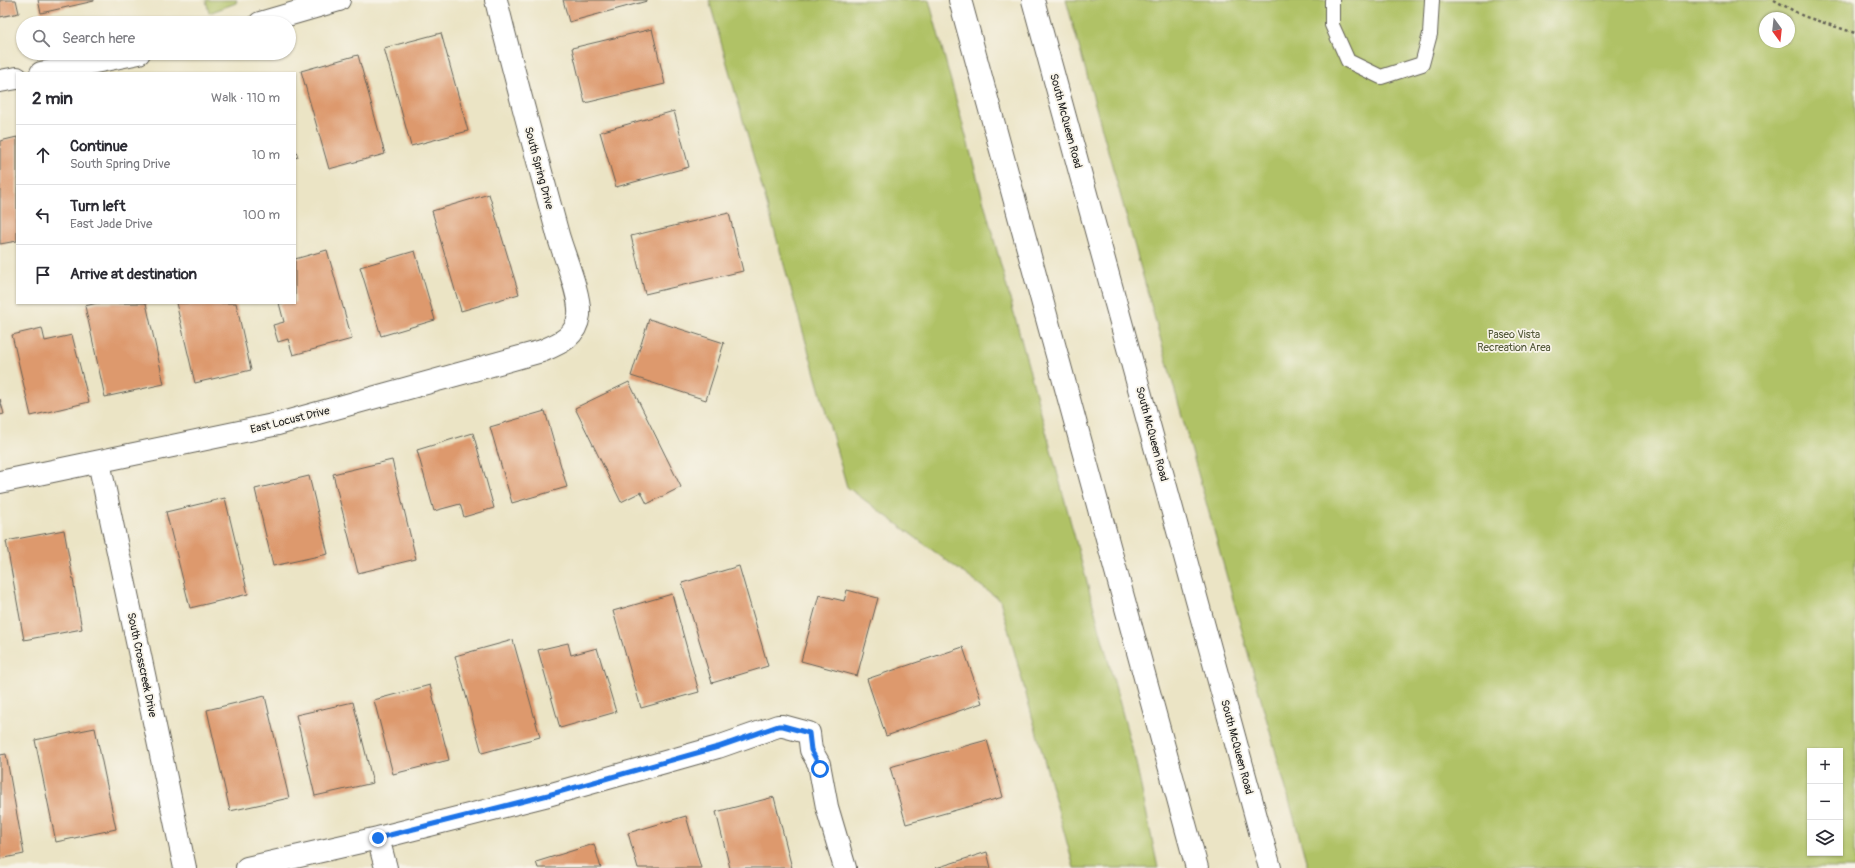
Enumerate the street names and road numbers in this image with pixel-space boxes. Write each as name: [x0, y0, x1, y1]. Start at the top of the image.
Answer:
street label: South McQueen Road: [1047, 72, 1085, 170]
street label: South Spring Drive: [522, 125, 556, 211]
street label: South McQueen Road: [1133, 385, 1171, 483]
street label: East Locust Drive: [249, 404, 331, 436]
street label: South Crosscreek Drive: [125, 611, 160, 719]
street label: South McQueen Road: [1218, 698, 1256, 796]

